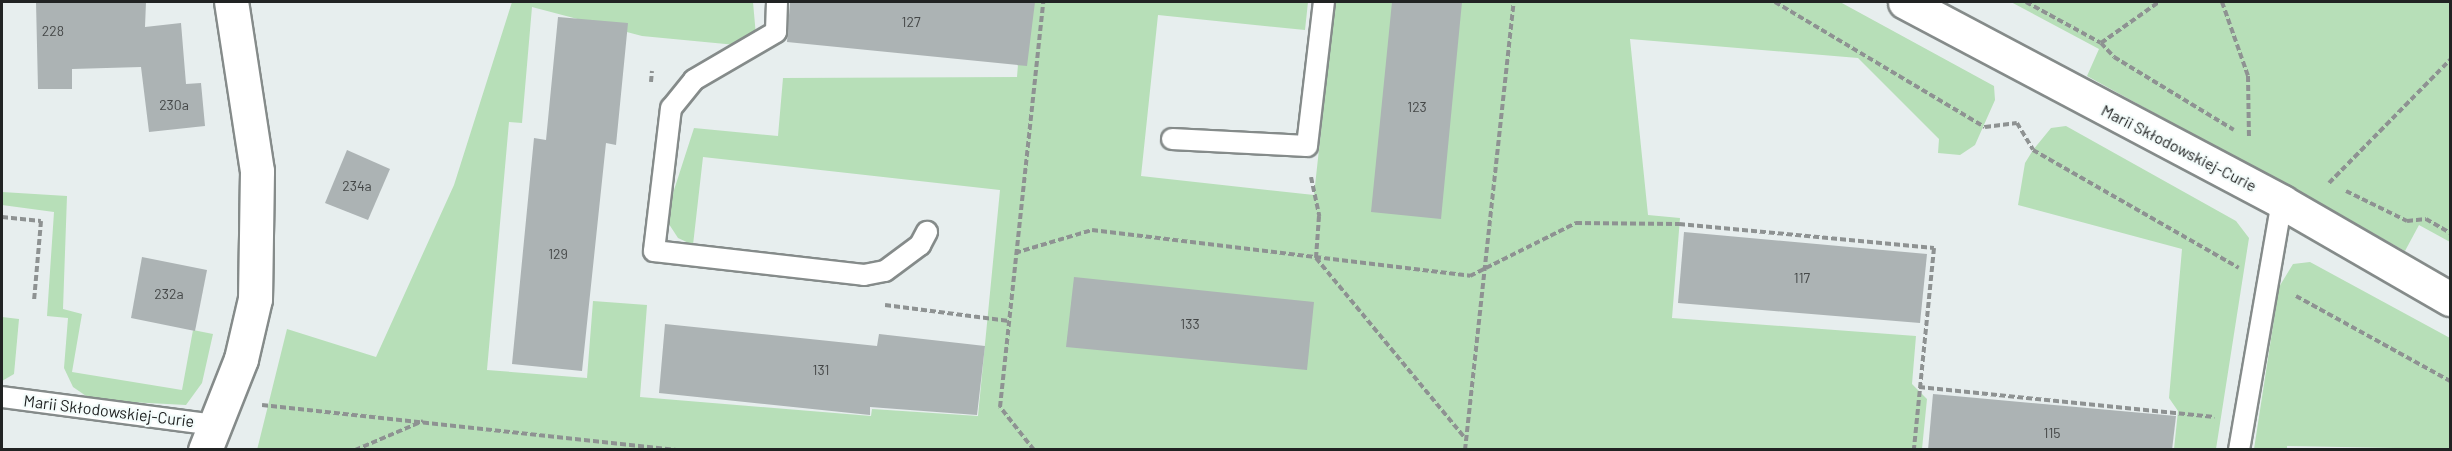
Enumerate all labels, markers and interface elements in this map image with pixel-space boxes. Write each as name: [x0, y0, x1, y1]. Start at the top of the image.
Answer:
house number: 127: [901, 14, 921, 30]
house number: 228: [42, 23, 64, 39]
house number: 230a: [159, 97, 189, 113]
house number: 123: [1407, 99, 1427, 115]
street label: Marii Skłodowskiej-Curie: [2098, 100, 2260, 196]
house number: 234a: [342, 178, 372, 194]
house number: 129: [548, 246, 568, 262]
house number: 117: [1794, 270, 1810, 286]
house number: 232a: [154, 286, 184, 302]
house number: 133: [1180, 316, 1200, 332]
house number: 131: [813, 362, 829, 378]
street label: Marii Skłodowskiej-Curie: [23, 391, 195, 431]
house number: 115: [2043, 425, 2061, 441]

